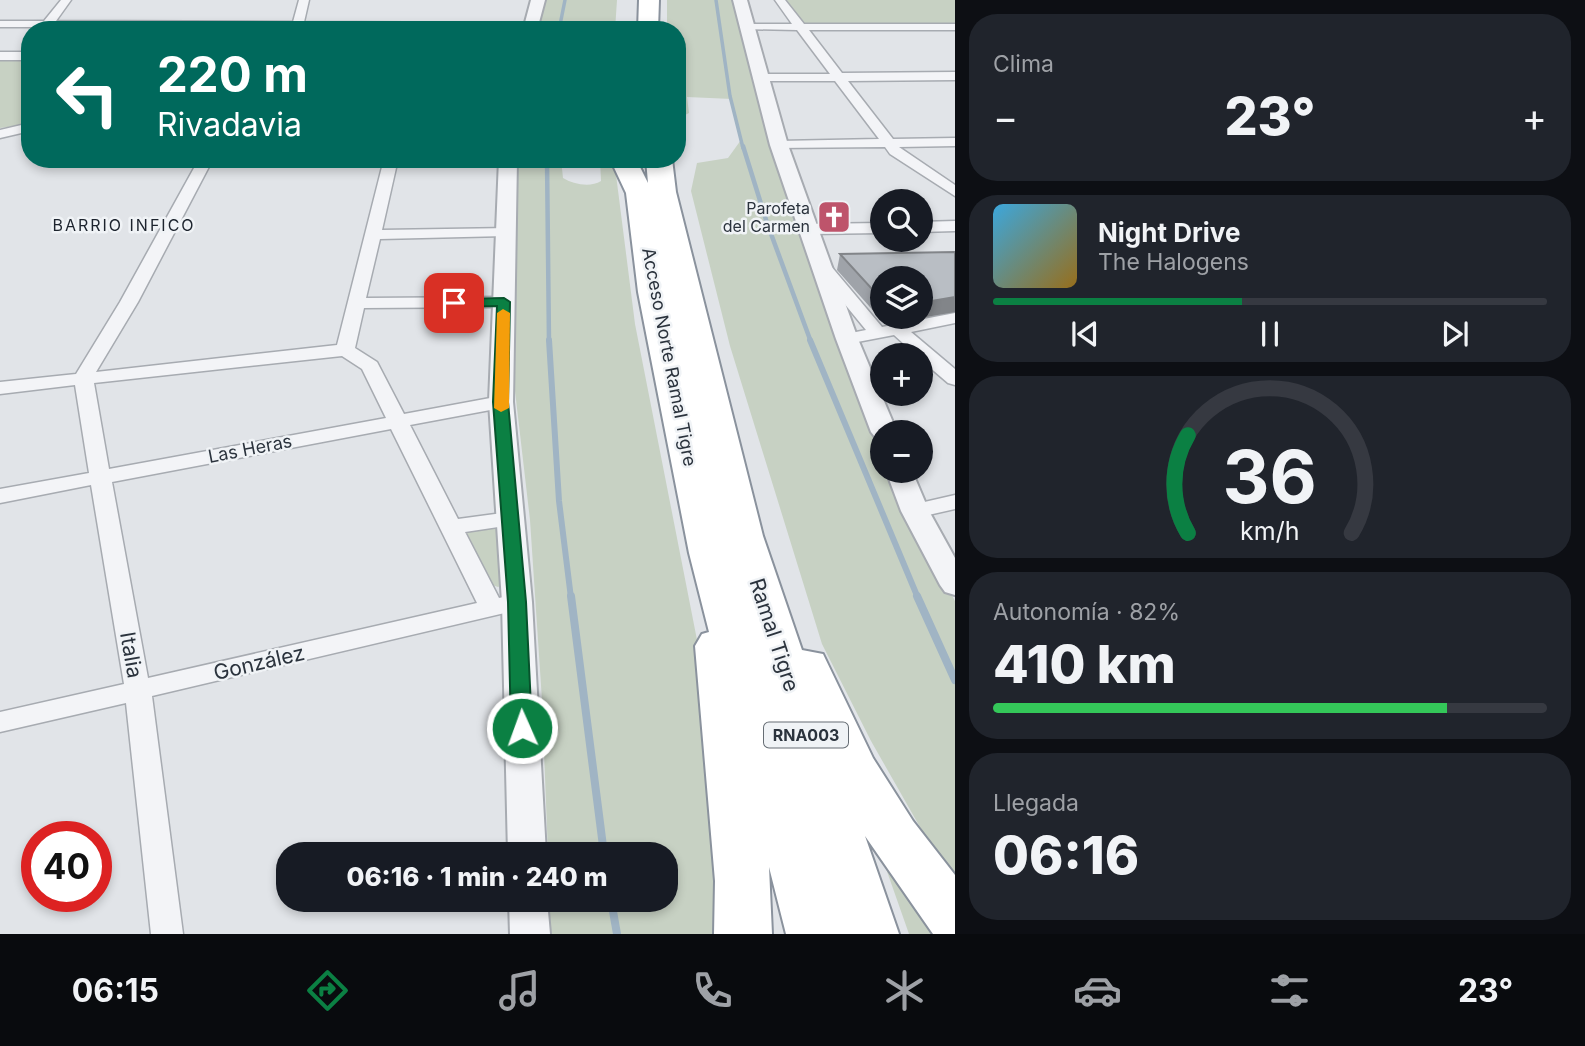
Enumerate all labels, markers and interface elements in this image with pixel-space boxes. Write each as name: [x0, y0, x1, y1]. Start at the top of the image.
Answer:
text: 220 m: [157, 45, 308, 104]
icon: left: [42, 49, 133, 140]
text: Clima: [993, 50, 1054, 78]
text: 23°: [1224, 85, 1316, 148]
text: −: [993, 94, 1018, 140]
text: +: [1522, 94, 1547, 140]
text: Rivadavia: [157, 105, 302, 144]
map controls: [870, 189, 933, 483]
button: search: [870, 189, 933, 252]
place label: Parofeta del Carmen: [723, 198, 810, 236]
church icon: Parofeta del Carmen: [815, 198, 853, 236]
district label: BARRIO INFICO: [52, 215, 196, 235]
text: Night Drive: [1098, 217, 1240, 248]
street label: Acceso Norte Ramal Tigre: [638, 246, 701, 468]
text: The Halogens: [1098, 248, 1249, 276]
button: layers: [870, 266, 933, 329]
pin: [424, 273, 484, 333]
icon: arrive: [435, 284, 473, 322]
icon: previous: [1066, 315, 1104, 353]
icon: pause: [1251, 315, 1289, 353]
icon: next: [1436, 315, 1474, 353]
button: +: [870, 343, 933, 406]
button: −: [870, 420, 933, 483]
street label: Las Heras: [206, 430, 294, 467]
text: 36: [1223, 432, 1317, 521]
text: km/h: [1240, 516, 1300, 546]
street label: Ramal Tigre: [744, 575, 805, 695]
text: Autonomía · 82%: [993, 598, 1180, 626]
street label: Italia: [115, 630, 148, 680]
text: 410 km: [993, 633, 1176, 696]
street label: González: [211, 640, 307, 685]
position arrow: [485, 691, 559, 765]
road number: RNA003: [764, 722, 848, 748]
text: Llegada: [993, 789, 1079, 817]
speed limit sign: 40: [21, 821, 112, 912]
text: 06:16: [993, 824, 1139, 887]
text: 06:16 · 1 min · 240 m: [346, 861, 608, 892]
icon: directions: [303, 966, 352, 1015]
icon: music: [495, 966, 544, 1015]
icon: phone: [688, 966, 737, 1015]
icon: climate: [880, 966, 929, 1015]
icon: car: [1073, 966, 1122, 1015]
icon: filters: [1265, 966, 1314, 1015]
text: 06:15: [72, 971, 159, 1010]
text: 23°: [1458, 971, 1513, 1010]

